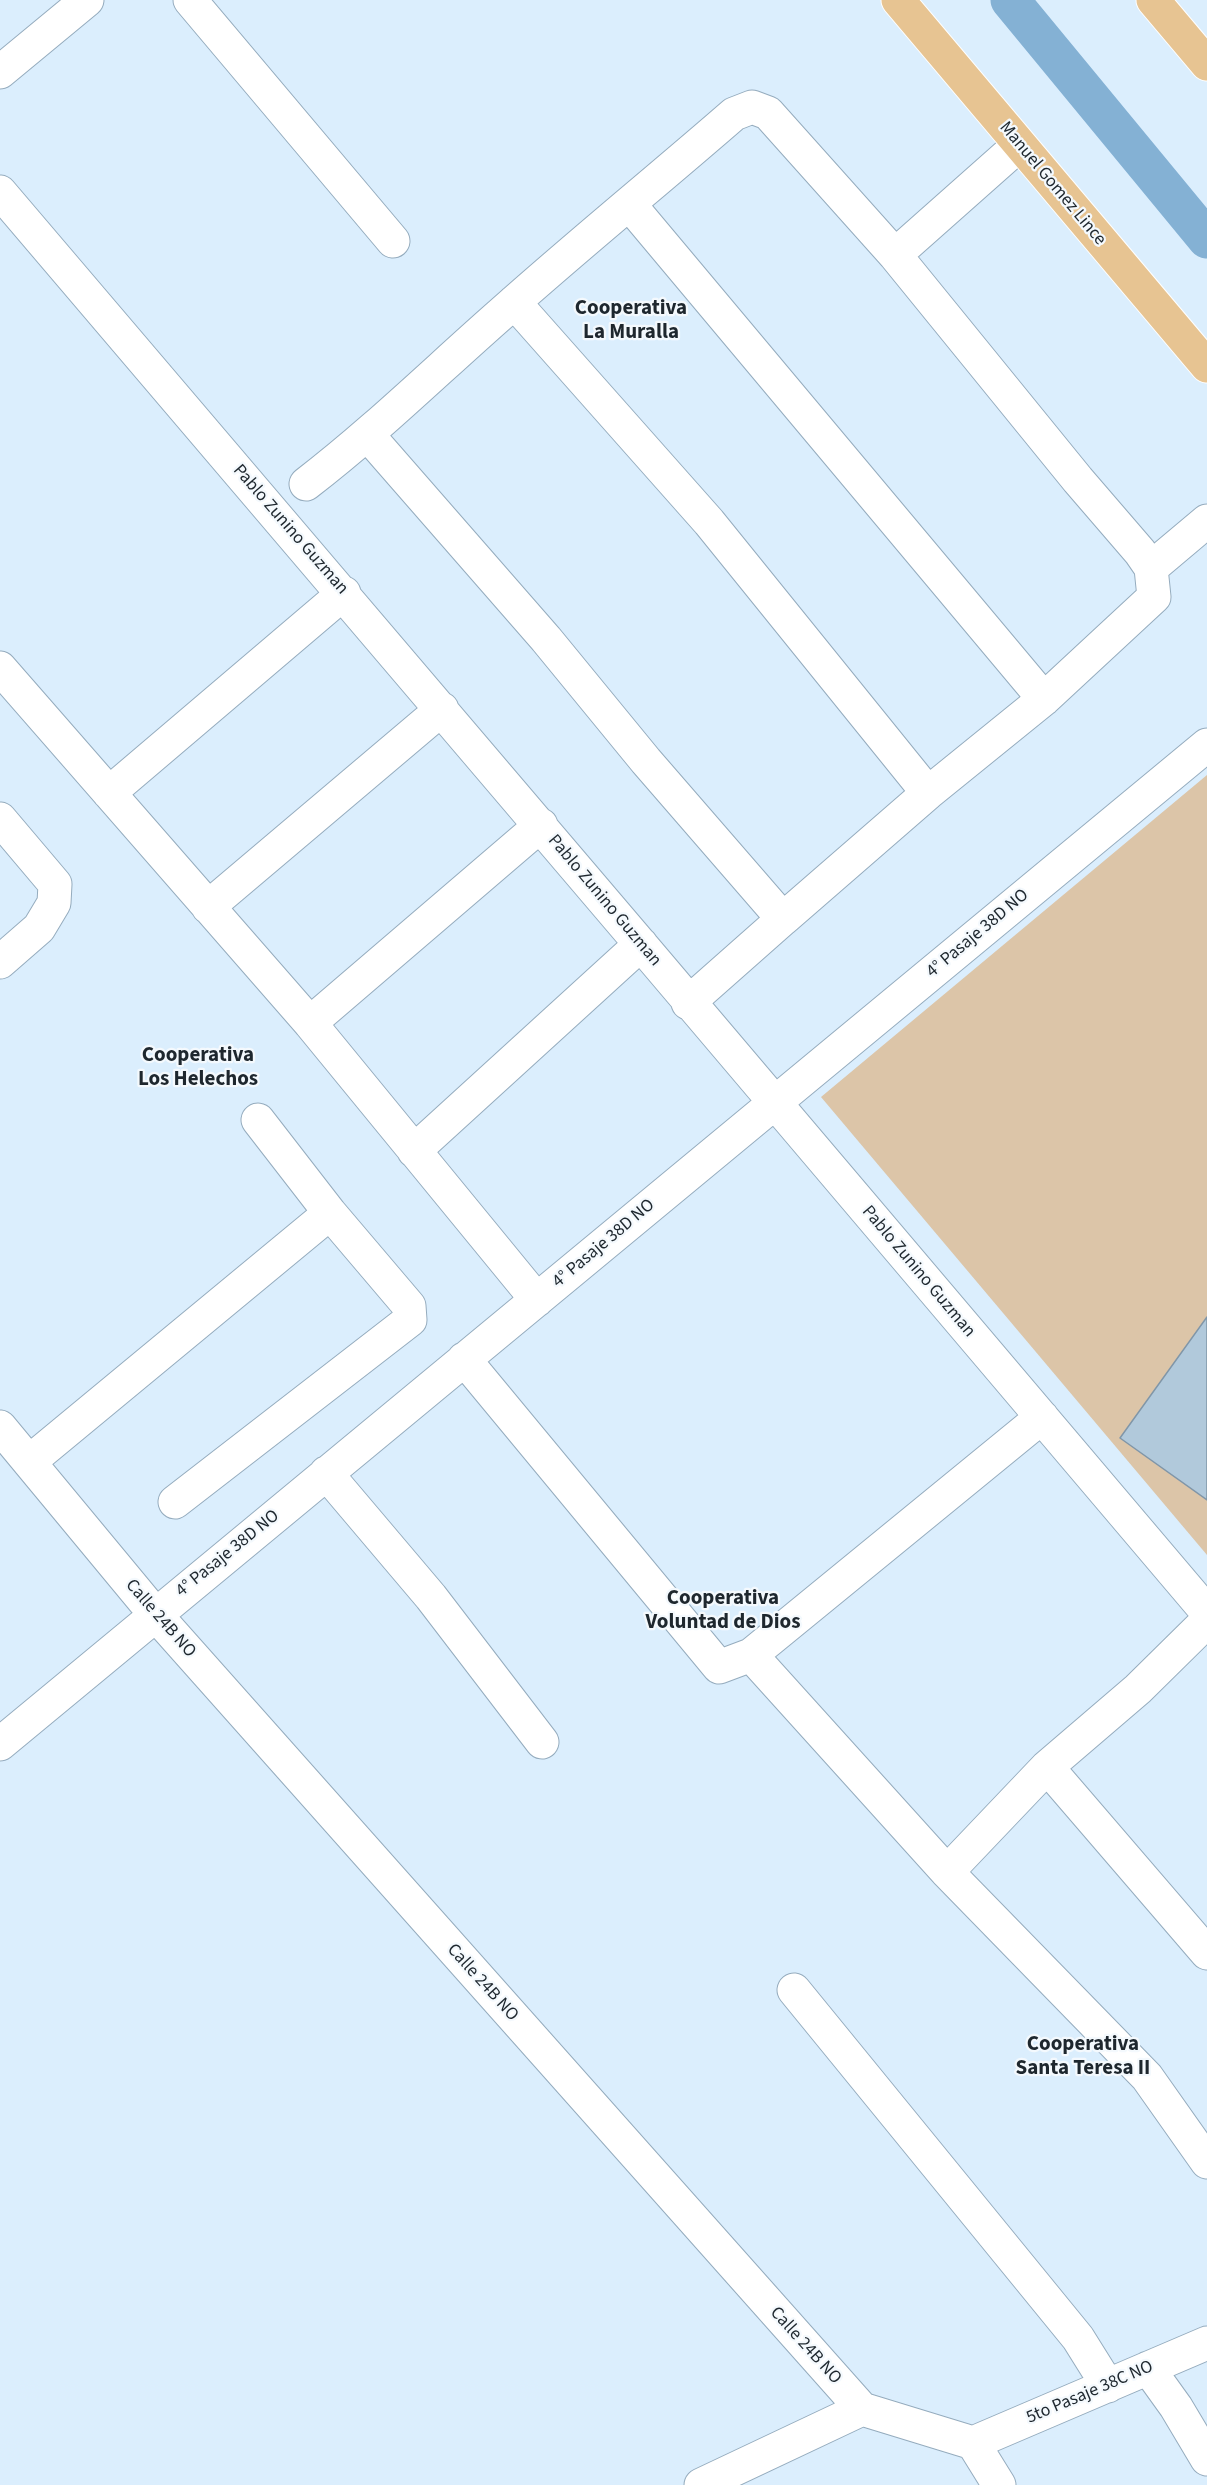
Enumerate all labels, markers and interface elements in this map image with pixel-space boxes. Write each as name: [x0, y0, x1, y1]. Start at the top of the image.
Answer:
street label: Manuel Gomez Lince: [994, 118, 1110, 250]
district label: Cooperativa La Muralla: [575, 296, 687, 346]
street label: Pablo Zunino Guzman: [228, 461, 352, 599]
street label: Pablo Zunino Guzman: [543, 831, 665, 971]
street label: 4° Pasaje 38D NO: [923, 885, 1033, 983]
district label: Cooperativa Los Helechos: [138, 1043, 258, 1093]
street label: 4° Pasaje 38D NO: [549, 1195, 659, 1293]
street label: Pablo Zunino Guzman: [857, 1202, 979, 1342]
street label: 4° Pasaje 38D NO: [172, 1506, 284, 1602]
street label: Calle 24B NO: [120, 1575, 200, 1663]
district label: Cooperativa Voluntad de Dios: [646, 1586, 800, 1636]
street label: Calle 24B NO: [442, 1940, 522, 2026]
district label: Cooperativa Santa Teresa II: [1016, 2032, 1150, 2082]
street label: Calle 24B NO: [765, 2303, 845, 2389]
street label: 5to Pasaje 38C NO: [1023, 2357, 1157, 2429]

